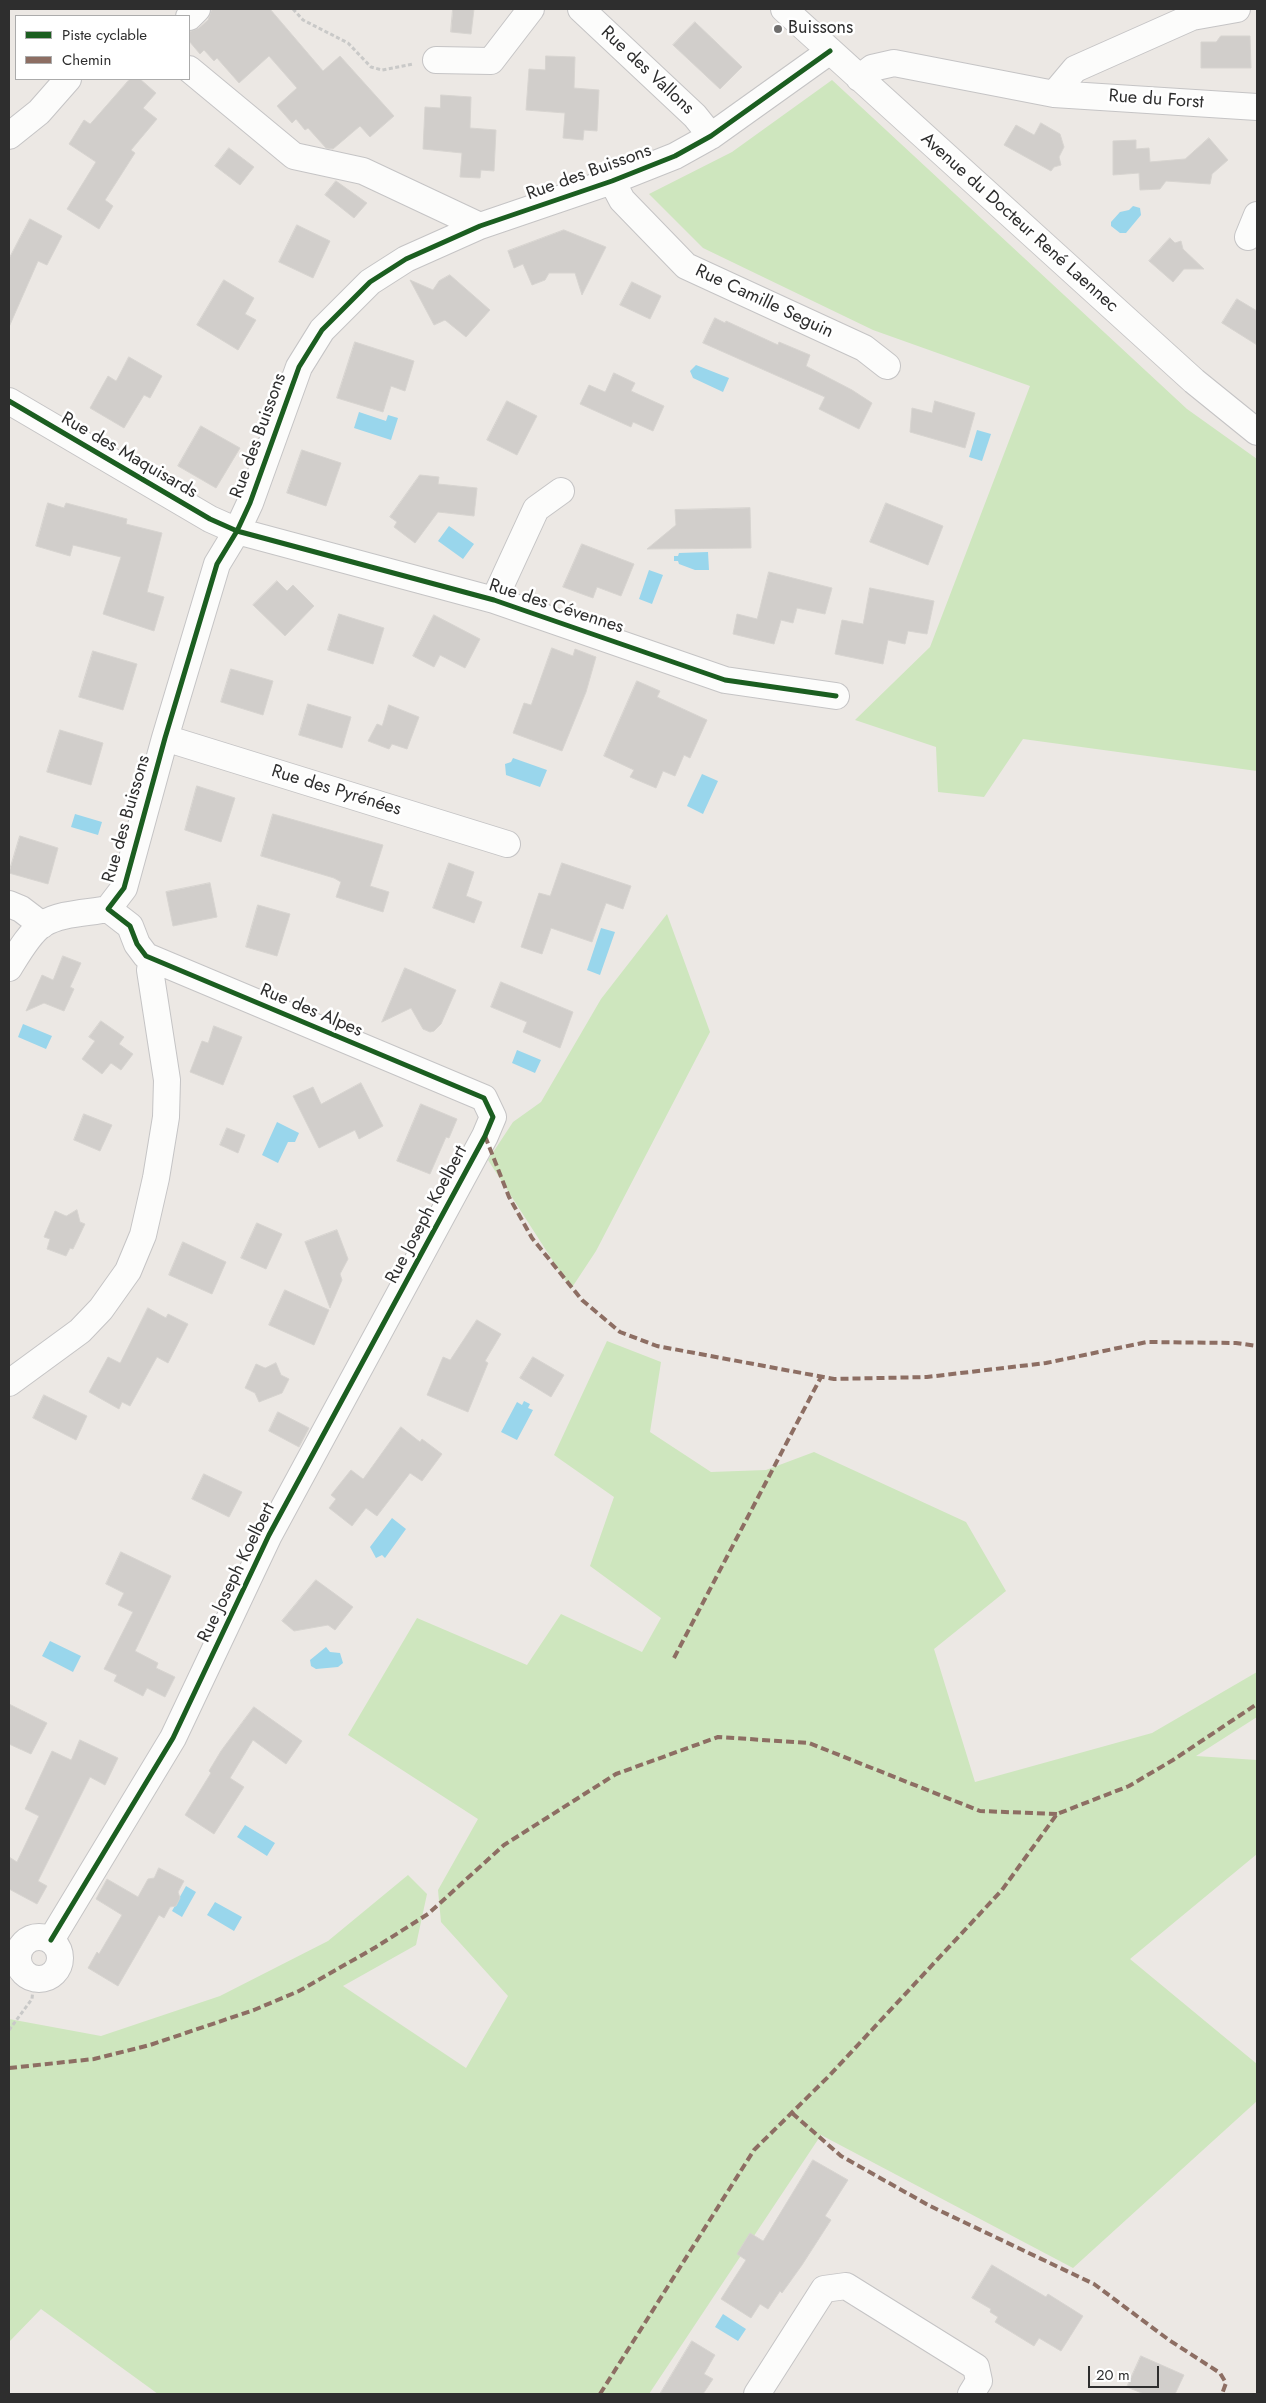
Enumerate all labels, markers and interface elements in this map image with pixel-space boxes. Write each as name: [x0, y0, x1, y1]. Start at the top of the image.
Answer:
legend: [15, 15, 190, 80]
place label: Buissons: [788, 18, 853, 40]
street label: Rue des Vallons: [596, 22, 698, 120]
marker: Buissons: [772, 23, 784, 35]
text: Piste cyclable: [62, 24, 147, 46]
text: Chemin: [62, 49, 111, 71]
street label: Rue du Forst: [1108, 86, 1204, 114]
street label: Avenue du Docteur René Laennec: [916, 129, 1122, 317]
street label: Rue des Buissons: [523, 140, 655, 206]
street label: Rue Camille Seguin: [692, 261, 836, 343]
street label: Rue des Buissons: [226, 370, 292, 502]
street label: Rue des Maquisards: [57, 408, 201, 504]
street label: Rue des Cévennes: [486, 575, 626, 639]
street label: Rue des Buissons: [98, 753, 156, 885]
street label: Rue des Pyrénées: [268, 761, 404, 821]
street label: Rue des Alpes: [257, 980, 365, 1042]
street label: Rue Joseph Koelbert: [382, 1142, 472, 1288]
street label: Rue Joseph Koelbert: [194, 1500, 280, 1646]
scale bar: [1091, 2356, 1162, 2388]
text: 20 m: [1096, 2364, 1130, 2386]

